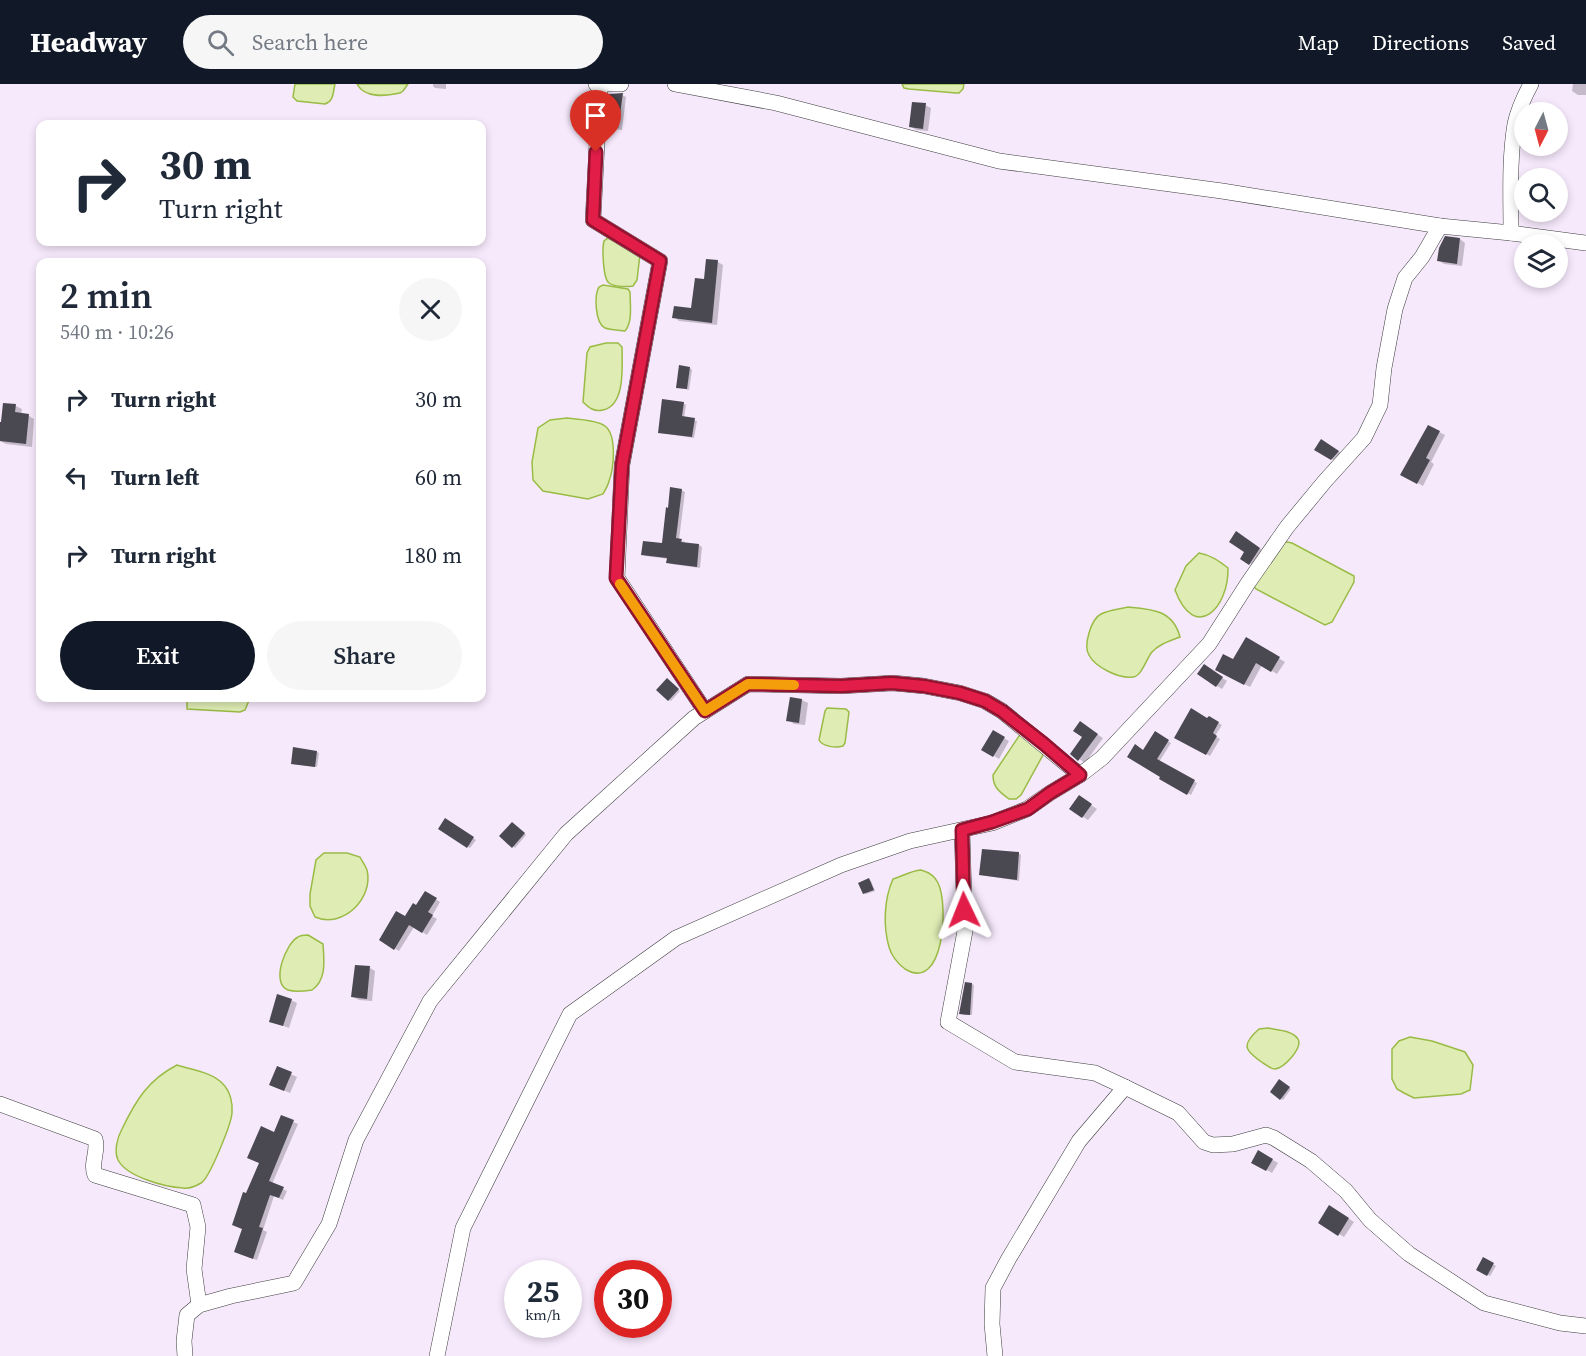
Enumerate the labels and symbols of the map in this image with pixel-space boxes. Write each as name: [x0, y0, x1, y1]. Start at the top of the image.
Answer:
pin: [570, 90, 621, 152]
north arrow: [1514, 102, 1568, 156]
position arrow: [932, 878, 996, 942]
speed limit sign: 30: [594, 1260, 672, 1338]

